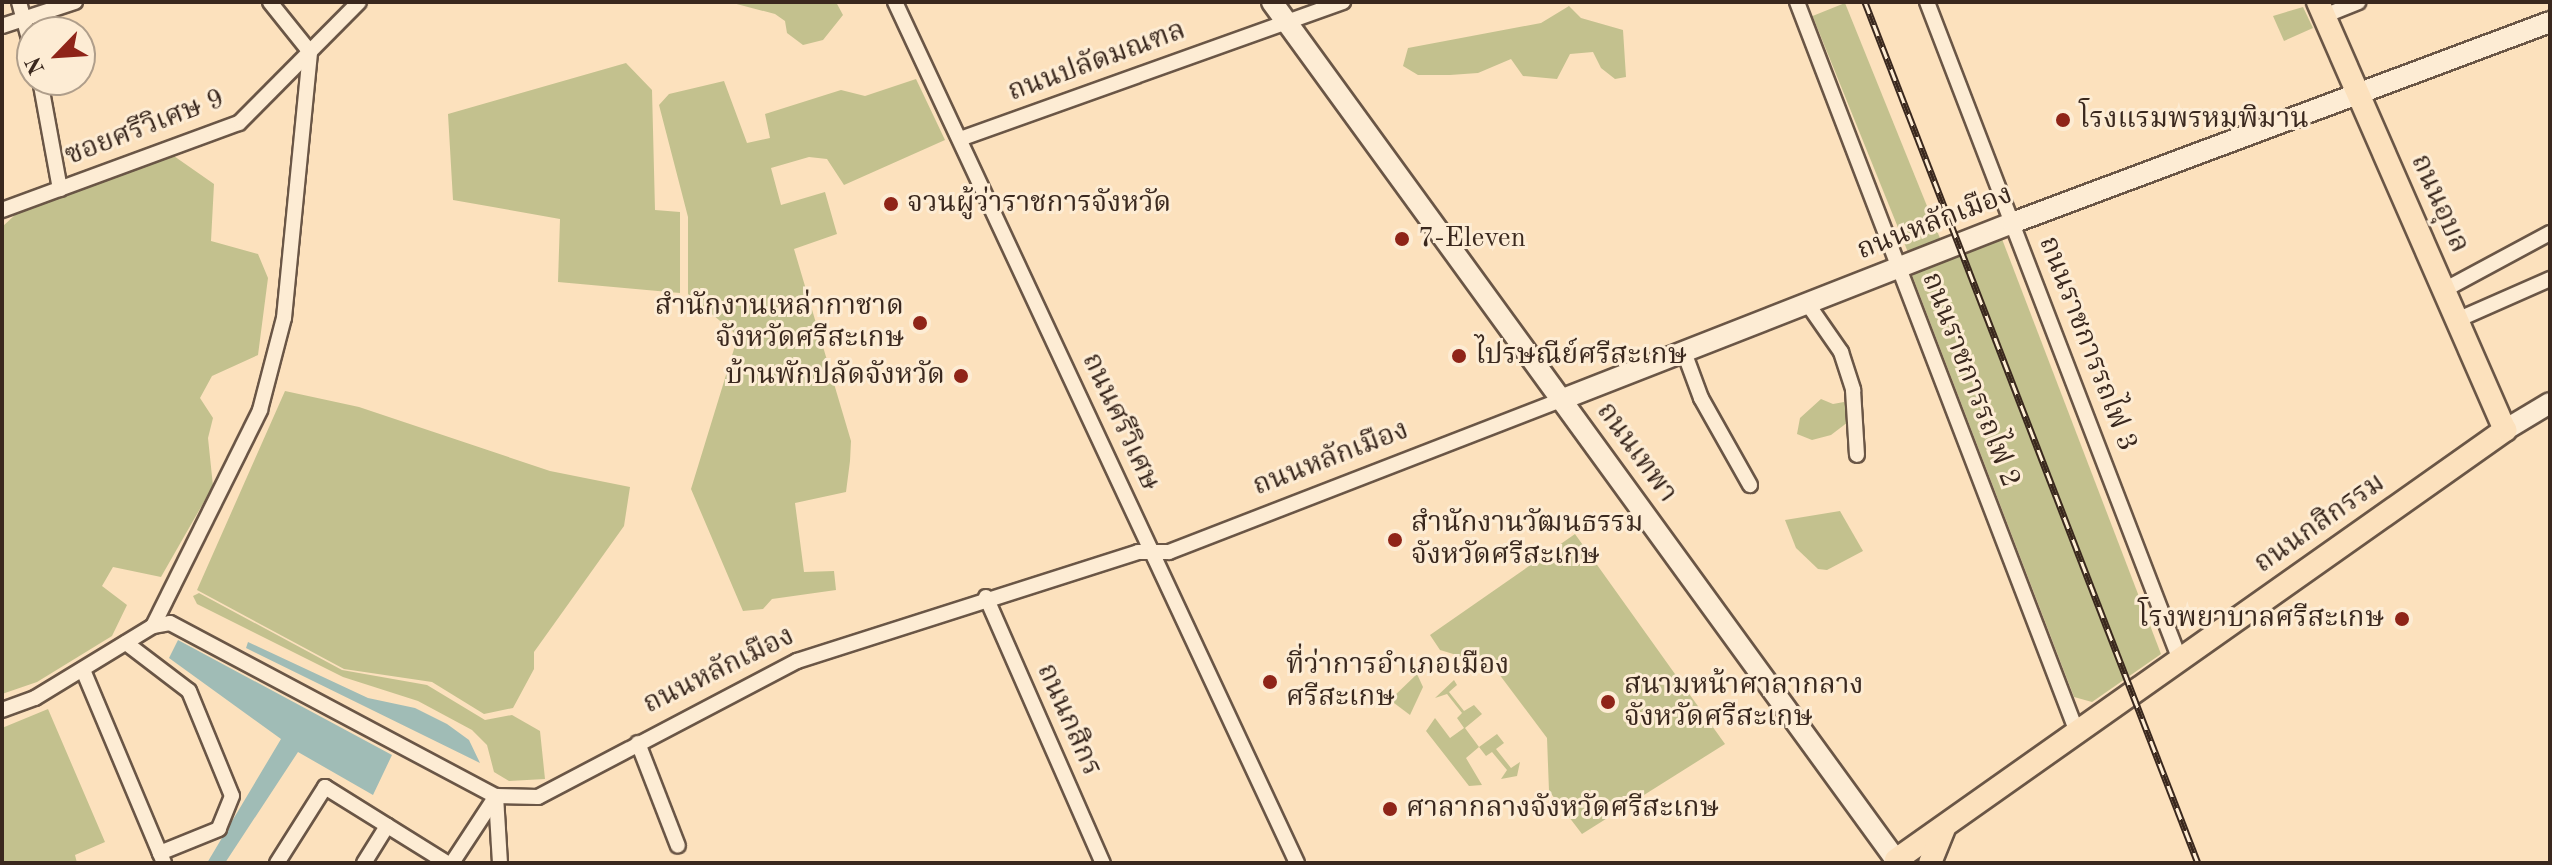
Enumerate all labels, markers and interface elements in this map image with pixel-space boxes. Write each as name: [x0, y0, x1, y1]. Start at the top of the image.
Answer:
street label: ถนนปลัดมณฑล: [1004, 14, 1190, 110]
north arrow: [16, 16, 96, 96]
text: N: [23, 53, 50, 78]
street label: ซอยศรีวิเศษ 9: [61, 82, 229, 174]
place label: โรงแรมพรหมพิมาน: [2079, 103, 2309, 137]
marker: โรงแรมพรหมพิมาน: [2054, 111, 2072, 129]
street label: ถนนอุบล: [2402, 149, 2476, 259]
street label: ถนนหลักเมือง: [1853, 178, 2017, 268]
place label: จวนผู้ว่าราชการจังหวัด: [907, 187, 1171, 221]
marker: จวนผู้ว่าราชการจังหวัด: [882, 195, 900, 213]
place label: 7-Eleven: [1418, 222, 1526, 256]
marker: 7-Eleven: [1393, 230, 1411, 248]
street label: ถนนราชการรถไฟ 3: [2031, 232, 2143, 456]
street label: ถนนราชการรถไฟ 2: [1914, 268, 2026, 492]
place label: สำนักงานเหล่ากาชาด จังหวัดศรีสะเกษ: [655, 290, 904, 356]
marker: สำนักงานเหล่ากาชาด จังหวัดศรีสะเกษ: [911, 314, 929, 332]
place label: ไปรษณีย์ศรีสะเกษ: [1475, 339, 1687, 373]
marker: ไปรษณีย์ศรีสะเกษ: [1450, 347, 1468, 365]
street label: ถนนศรีวิเศษ: [1074, 348, 1166, 496]
place label: บ้านพักปลัดจังหวัด: [726, 359, 945, 393]
marker: บ้านพักปลัดจังหวัด: [952, 367, 970, 385]
street label: ถนนเทพา: [1588, 396, 1684, 510]
street label: ถนนหลักเมือง: [1249, 414, 1413, 504]
street label: ถนนกสิกรรม: [2248, 467, 2392, 581]
place label: สำนักงานวัฒนธรรม จังหวัดศรีสะเกษ: [1411, 507, 1643, 573]
marker: สำนักงานวัฒนธรรม จังหวัดศรีสะเกษ: [1386, 531, 1404, 549]
place label: โรงพยาบาลศรีสะเกษ: [2138, 602, 2384, 636]
marker: โรงพยาบาลศรีสะเกษ: [2391, 608, 2413, 630]
street label: ถนนหลักเมือง: [638, 620, 800, 722]
place label: ที่ว่าการอำเภอเมือง ศรีสะเกษ: [1286, 649, 1509, 715]
street label: ถนนกสิกร: [1028, 659, 1108, 781]
place label: สนามหน้าศาลากลาง จังหวัดศรีสะเกษ: [1624, 669, 1864, 735]
marker: ที่ว่าการอำเภอเมือง ศรีสะเกษ: [1261, 673, 1279, 691]
marker: สนามหน้าศาลากลาง จังหวัดศรีสะเกษ: [1599, 693, 1617, 711]
place label: ศาลากลางจังหวัดศรีสะเกษ: [1406, 792, 1719, 826]
marker: ศาลากลางจังหวัดศรีสะเกษ: [1381, 800, 1399, 818]

